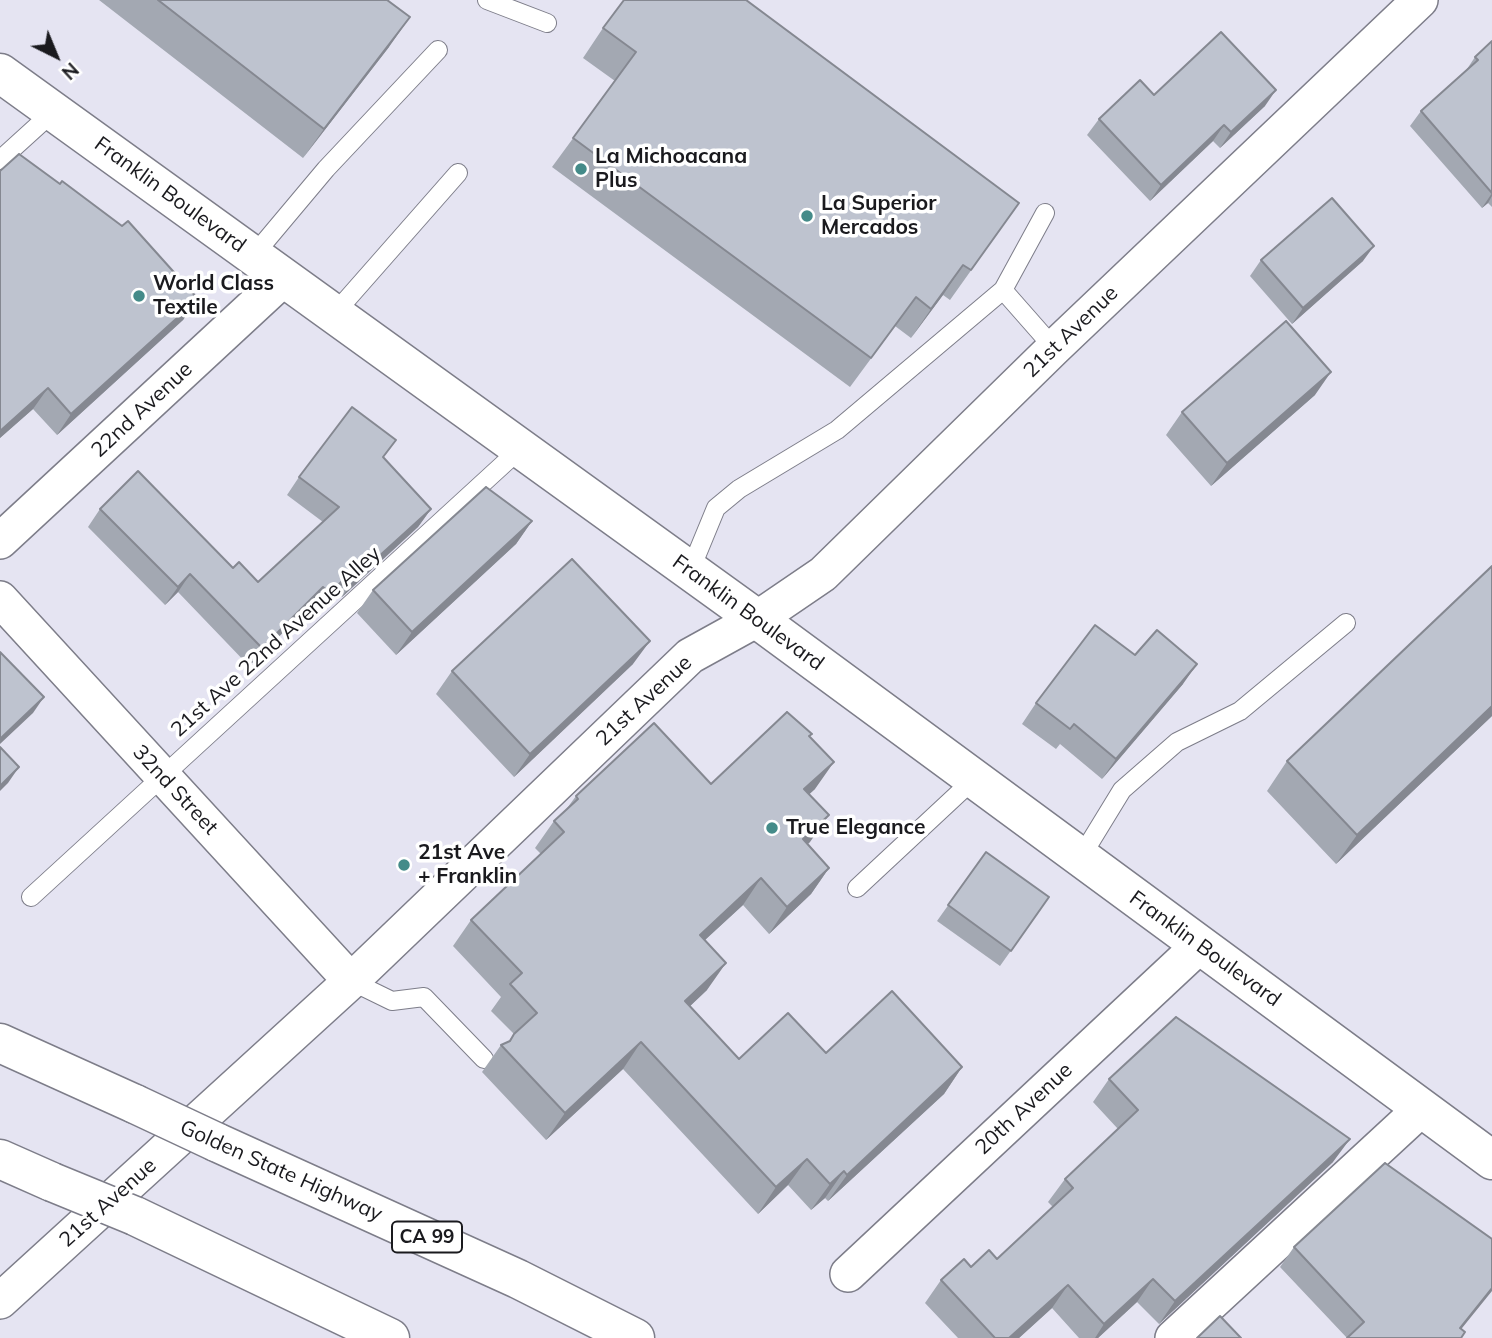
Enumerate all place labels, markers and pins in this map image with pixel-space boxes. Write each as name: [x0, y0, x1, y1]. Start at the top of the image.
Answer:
place label: La Michoacana Plus: [595, 144, 747, 194]
marker: La Michoacana Plus: [573, 161, 589, 177]
place label: La Superior Mercados: [821, 191, 937, 241]
marker: La Superior Mercados: [799, 208, 815, 224]
place label: World Class Textile: [153, 271, 274, 321]
marker: World Class Textile: [131, 288, 147, 304]
place label: True Elegance: [786, 815, 926, 841]
marker: True Elegance: [764, 820, 780, 836]
place label: 21st Ave + Franklin: [418, 840, 517, 890]
marker: 21st Ave + Franklin: [396, 857, 412, 873]

